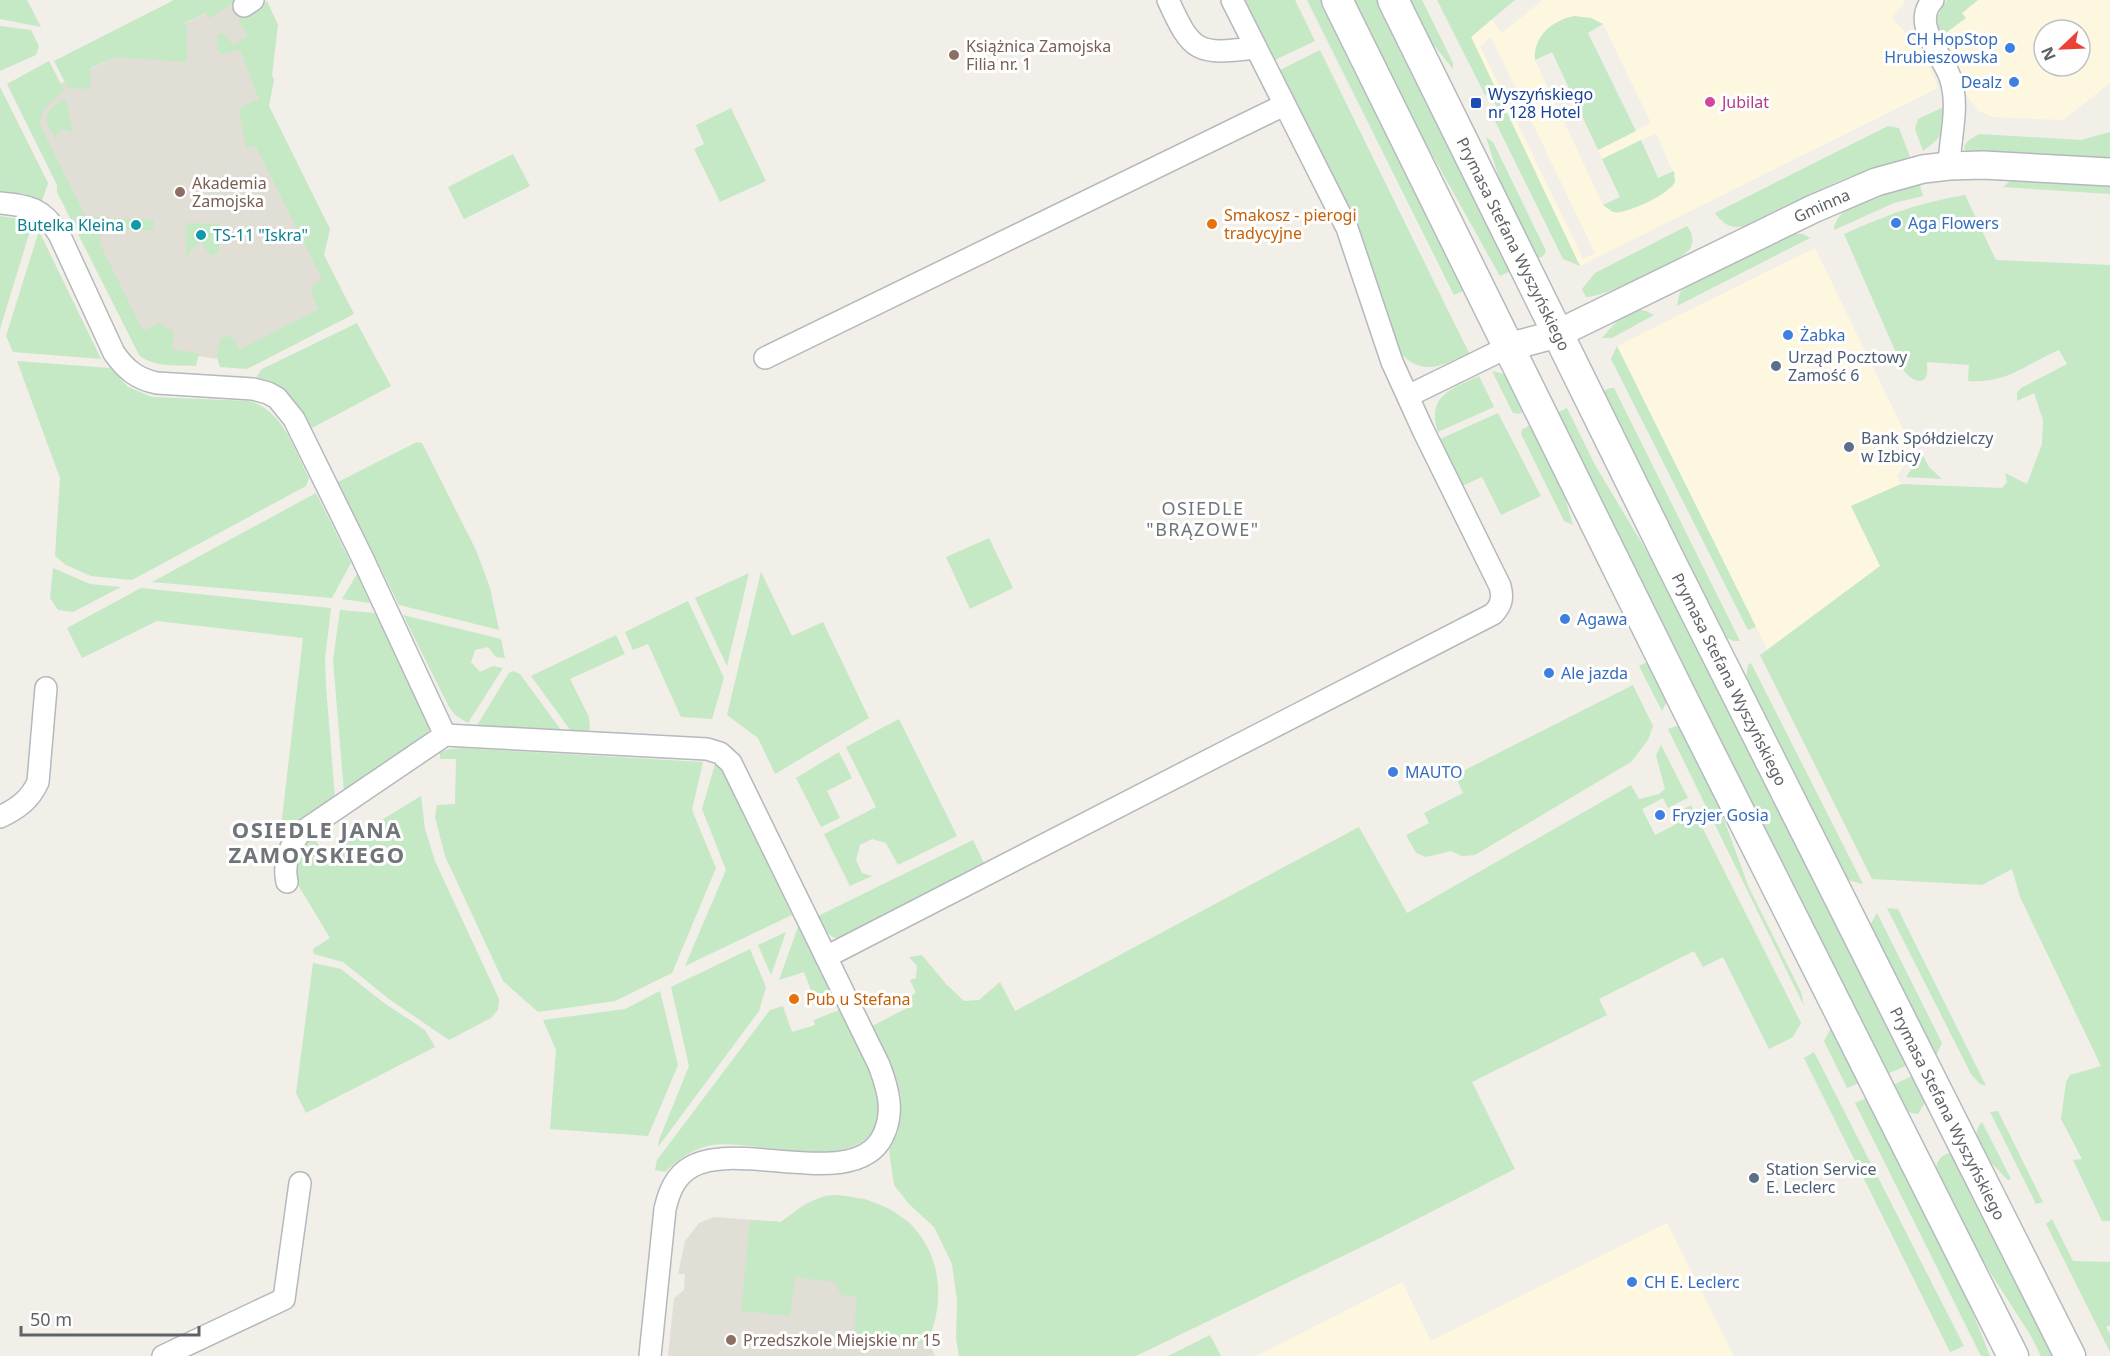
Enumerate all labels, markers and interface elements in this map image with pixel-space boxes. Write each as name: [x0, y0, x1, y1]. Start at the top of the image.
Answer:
north arrow: [2032, 18, 2092, 78]
place label: CH HopStop Hrubieszowska: [1884, 28, 1998, 68]
place label: Książnica Zamojska Filia nr. 1: [966, 35, 1111, 75]
marker: CH HopStop Hrubieszowska: [2003, 41, 2017, 55]
text: N: [2036, 44, 2061, 64]
marker: Książnica Zamojska Filia nr. 1: [947, 48, 961, 62]
place label: Dealz: [1961, 71, 2002, 93]
marker: Dealz: [2007, 75, 2021, 89]
place label: Wyszyńskiego nr 128 Hotel: [1488, 83, 1593, 123]
place label: Jubilat: [1720, 91, 1769, 113]
marker: Jubilat: [1703, 95, 1717, 109]
marker: Wyszyńskiego nr 128 Hotel: [1469, 96, 1483, 110]
street label: Prymasa Stefana Wyszyńskiego: [1451, 133, 1575, 354]
place label: Akademia Zamojska: [192, 172, 267, 212]
street label: Gminna: [1790, 183, 1853, 228]
marker: Akademia Zamojska: [173, 185, 187, 199]
place label: Smakosz - pierogi tradycyjne: [1224, 204, 1357, 244]
place label: Aga Flowers: [1908, 212, 1999, 234]
place label: Butelka Kleina: [17, 214, 124, 236]
marker: Aga Flowers: [1889, 216, 1903, 230]
marker: Smakosz - pierogi tradycyjne: [1205, 217, 1219, 231]
marker: Butelka Kleina: [129, 218, 143, 232]
place label: TS-11 "Iskra": [213, 224, 308, 246]
marker: TS-11 "Iskra": [194, 228, 208, 242]
place label: Żabka: [1800, 324, 1846, 346]
marker: Żabka: [1781, 328, 1795, 342]
place label: Urząd Pocztowy Zamość 6: [1788, 346, 1908, 386]
marker: Urząd Pocztowy Zamość 6: [1769, 359, 1783, 373]
place label: Bank Spółdzielczy w Izbicy: [1861, 427, 1994, 467]
marker: Bank Spółdzielczy w Izbicy: [1842, 440, 1856, 454]
district label: OSIEDLE "BRĄZOWE": [1146, 496, 1260, 541]
street label: Prymasa Stefana Wyszyńskiego: [1667, 569, 1792, 789]
place label: Agawa: [1577, 608, 1628, 630]
marker: Agawa: [1558, 612, 1572, 626]
place label: Ale jazda: [1561, 662, 1628, 684]
marker: Ale jazda: [1542, 666, 1556, 680]
place label: MAUTO: [1405, 761, 1463, 783]
marker: MAUTO: [1386, 765, 1400, 779]
place label: Fryzjer Gosia: [1672, 804, 1769, 826]
marker: Fryzjer Gosia: [1653, 808, 1667, 822]
district label: OSIEDLE JANA ZAMOYSKIEGO: [228, 814, 406, 869]
place label: Pub u Stefana: [806, 988, 911, 1010]
marker: Pub u Stefana: [787, 992, 801, 1006]
street label: Prymasa Stefana Wyszyńskiego: [1885, 1003, 2011, 1224]
place label: Station Service E. Leclerc: [1766, 1158, 1877, 1198]
marker: Station Service E. Leclerc: [1747, 1171, 1761, 1185]
place label: CH E. Leclerc: [1644, 1271, 1740, 1293]
marker: CH E. Leclerc: [1625, 1275, 1639, 1289]
scale bar: [21, 1299, 200, 1337]
text: 50 m: [30, 1307, 72, 1331]
place label: Przedszkole Miejskie nr 15: [743, 1329, 941, 1351]
marker: Przedszkole Miejskie nr 15: [724, 1333, 738, 1347]

